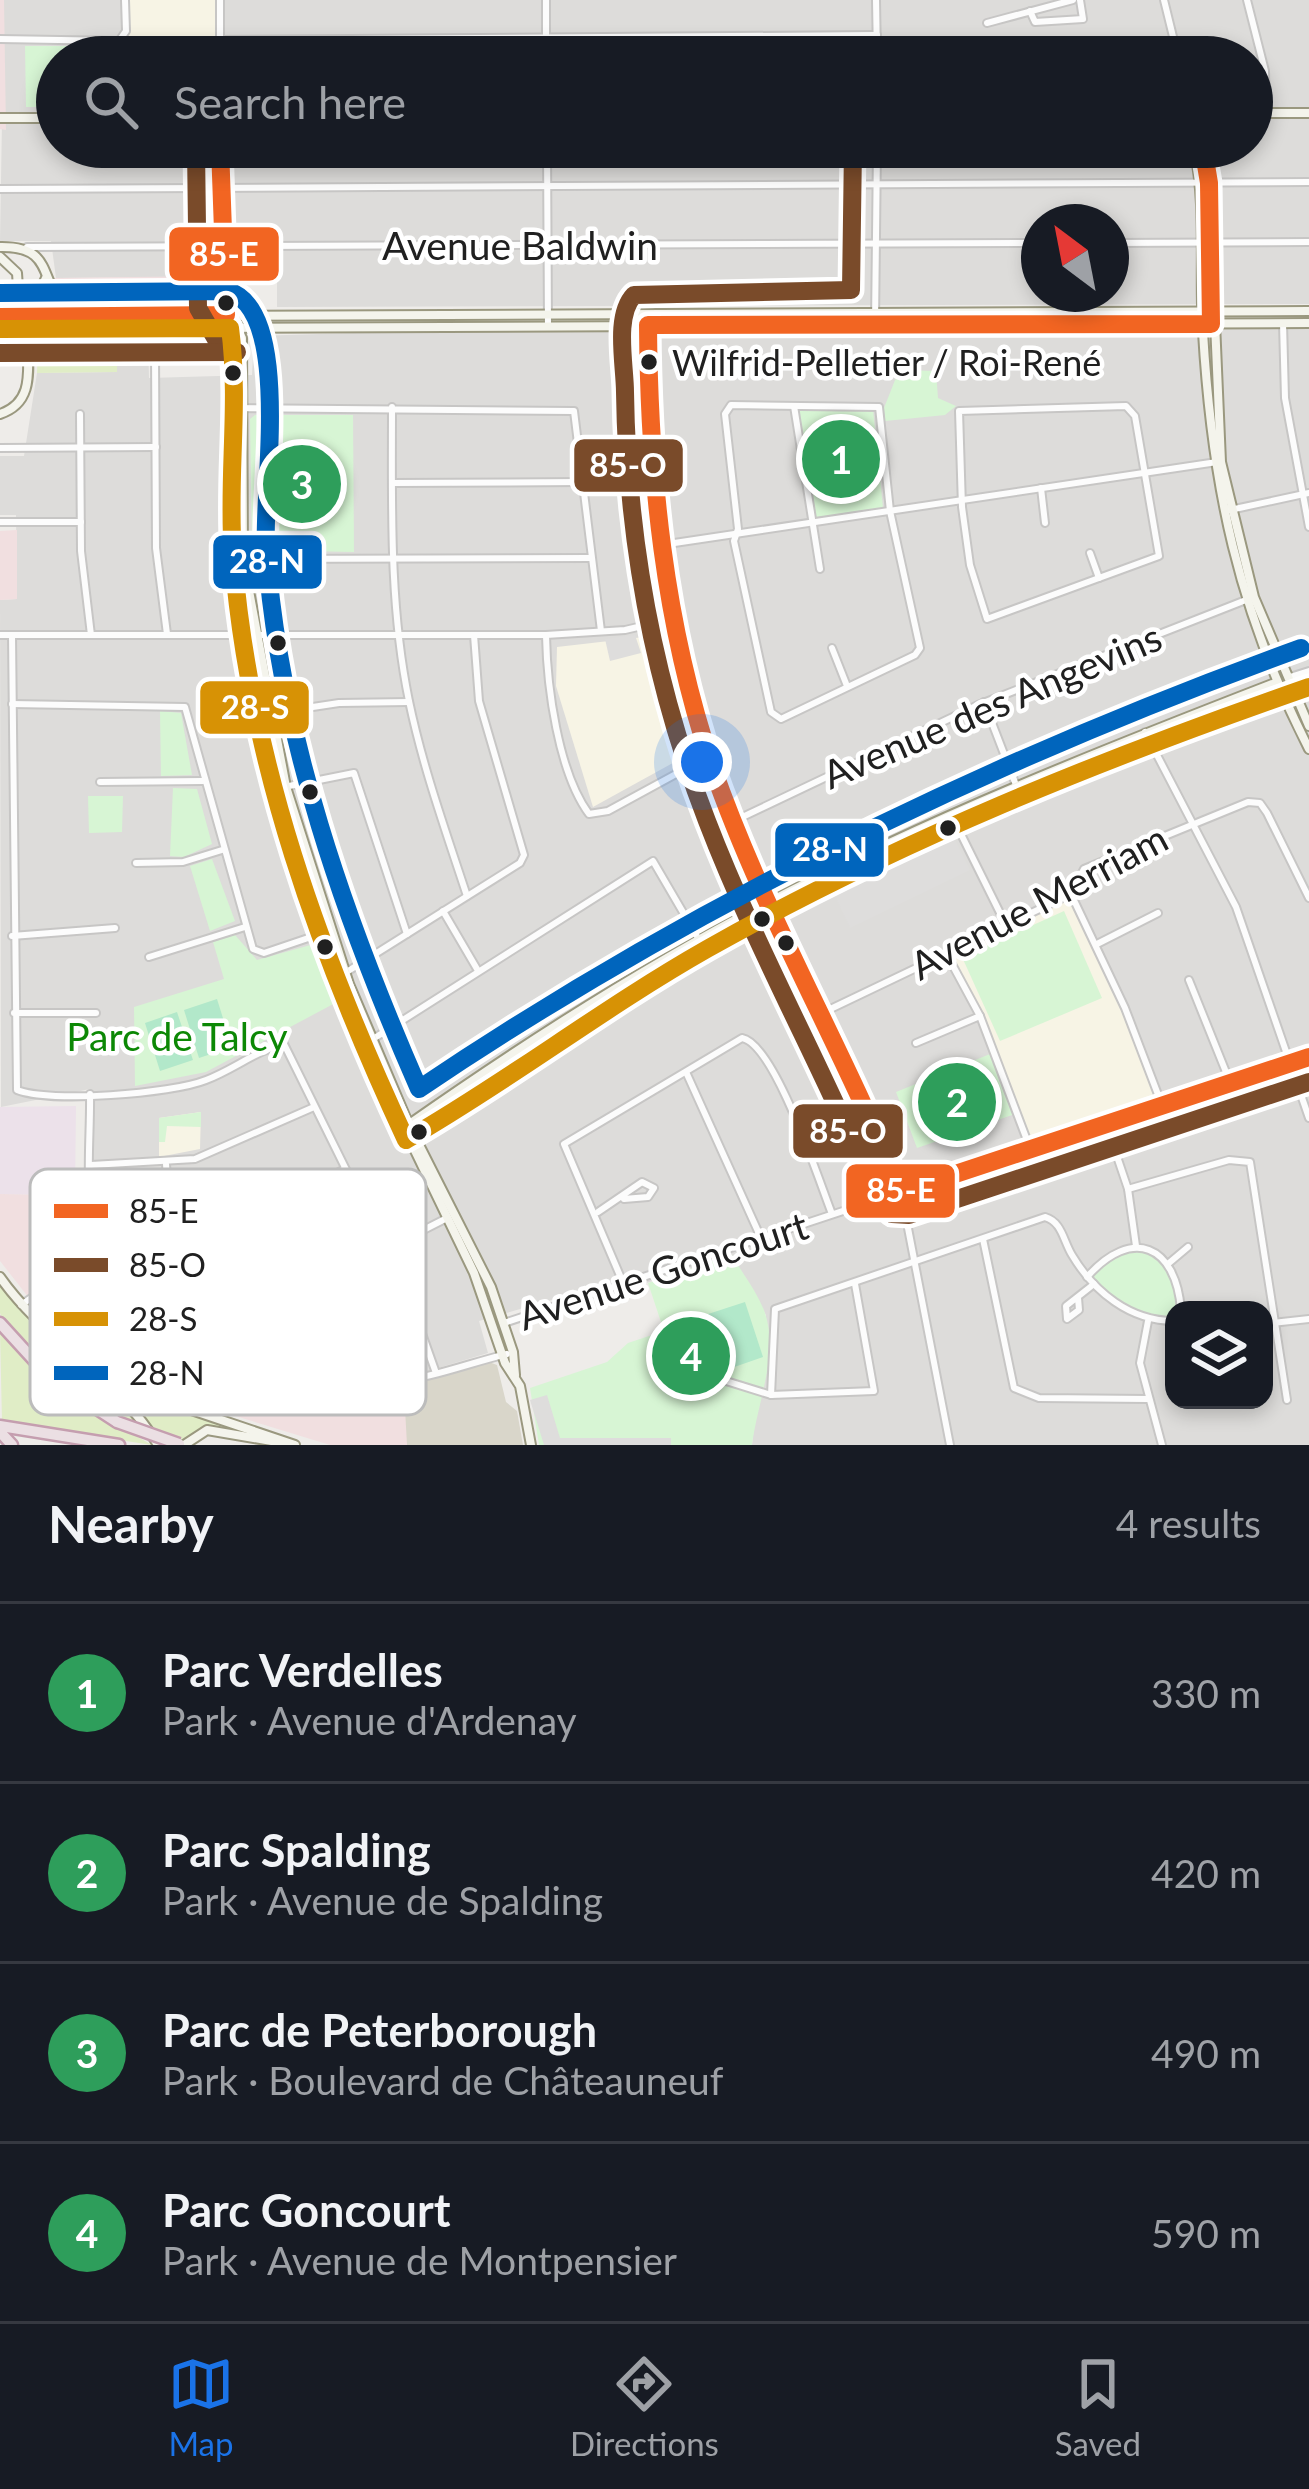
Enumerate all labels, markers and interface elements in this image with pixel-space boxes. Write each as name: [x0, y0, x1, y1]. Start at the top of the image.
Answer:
search box: [36, 36, 1273, 168]
icon: search: [78, 69, 144, 135]
text: Search here: [174, 75, 406, 129]
north arrow: [1021, 204, 1129, 312]
street label: Avenue Baldwin: [382, 222, 658, 268]
line badge: 85-E: [167, 225, 281, 283]
text: 85-E: [189, 233, 259, 273]
unlabelled marker: [215, 292, 237, 314]
place label: Wilfrid-Pelletier / Roi-René: [672, 340, 1101, 384]
marker: Wilfrid-Pelletier / Roi-René: [638, 351, 660, 373]
unlabelled marker: [222, 362, 244, 384]
pin: 1: [802, 414, 880, 504]
line badge: 85-O: [572, 437, 685, 494]
pin: 3: [263, 439, 341, 529]
text: 85-O: [589, 444, 667, 484]
line badge: 28-N: [211, 533, 324, 591]
text: 28-N: [229, 540, 305, 580]
street label: Avenue des Angevins: [815, 613, 1168, 797]
unlabelled marker: [267, 632, 289, 654]
line badge: 28-S: [198, 679, 311, 736]
text: 28-S: [221, 686, 289, 726]
your location: [672, 732, 732, 792]
unlabelled marker: [299, 781, 321, 803]
street label: Avenue Merriam: [902, 814, 1175, 988]
unlabelled marker: [937, 817, 959, 839]
line badge: 28-N: [773, 821, 886, 879]
text: 28-N: [792, 828, 868, 868]
unlabelled marker: [751, 908, 773, 930]
unlabelled marker: [775, 932, 797, 954]
unlabelled marker: [314, 936, 336, 958]
park label: Parc de Talcy: [66, 1013, 288, 1059]
pin: 2: [918, 1057, 996, 1147]
line badge: 85-O: [791, 1102, 905, 1160]
text: 85-O: [809, 1110, 887, 1150]
unlabelled marker: [408, 1121, 430, 1143]
line badge: 85-E: [844, 1162, 957, 1220]
legend: [30, 1169, 426, 1415]
text: 85-E: [866, 1169, 936, 1209]
text: 85-E: [129, 1190, 199, 1230]
street label: Avenue Goncourt: [512, 1202, 813, 1339]
text: 85-O: [129, 1244, 206, 1284]
text: 28-S: [129, 1298, 197, 1338]
map controls: [1165, 1301, 1273, 1409]
button: layers: [1165, 1301, 1273, 1409]
pin: 4: [652, 1311, 730, 1401]
text: 28-N: [129, 1352, 205, 1392]
text: Nearby: [48, 1493, 214, 1554]
text: 4 results: [1116, 1500, 1261, 1546]
text: Parc Verdelles: [162, 1643, 443, 1697]
text: 1: [76, 1670, 98, 1716]
text: 330 m: [1151, 1670, 1261, 1716]
text: Park · Avenue d'Ardenay: [162, 1697, 577, 1743]
text: Parc Spalding: [162, 1823, 431, 1877]
text: 2: [76, 1850, 98, 1896]
text: 420 m: [1151, 1850, 1261, 1896]
text: Park · Avenue de Spalding: [162, 1877, 603, 1923]
text: Parc de Peterborough: [162, 2003, 597, 2057]
text: 3: [76, 2030, 98, 2076]
text: 490 m: [1151, 2030, 1261, 2076]
text: Park · Boulevard de Châteauneuf: [162, 2057, 724, 2103]
text: Parc Goncourt: [162, 2183, 450, 2237]
text: 4: [76, 2210, 98, 2256]
text: 590 m: [1151, 2210, 1261, 2256]
text: Park · Avenue de Montpensier: [162, 2237, 677, 2283]
tab: Map: [168, 2351, 234, 2463]
tab: Directions: [570, 2351, 719, 2463]
tab: Saved: [1055, 2351, 1141, 2463]

